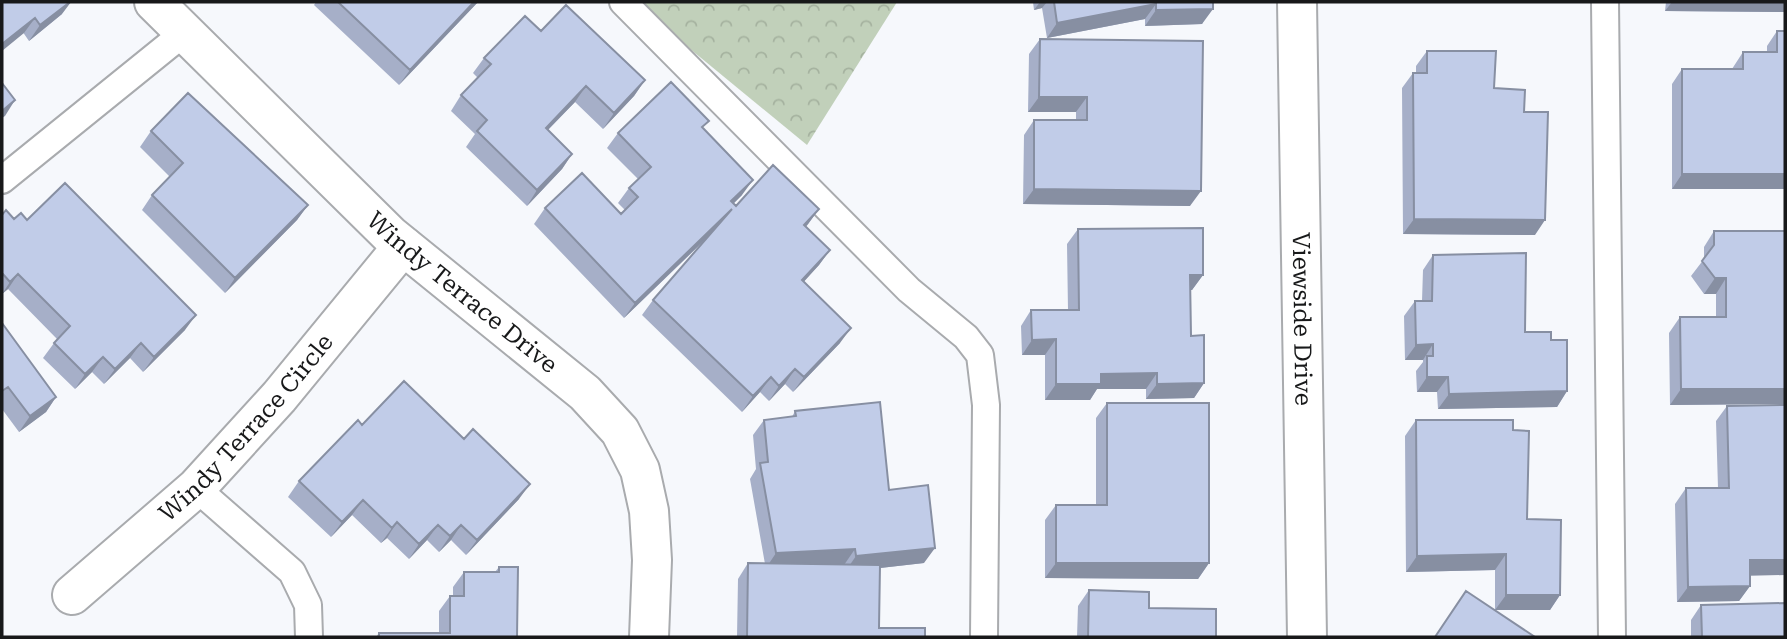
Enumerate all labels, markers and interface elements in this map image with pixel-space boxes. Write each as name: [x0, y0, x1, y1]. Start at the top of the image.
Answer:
street label: Windy Terrace Drive: [361, 206, 563, 379]
street label: Viewside Drive: [1287, 232, 1317, 406]
street label: Windy Terrace Circle: [154, 328, 339, 527]

